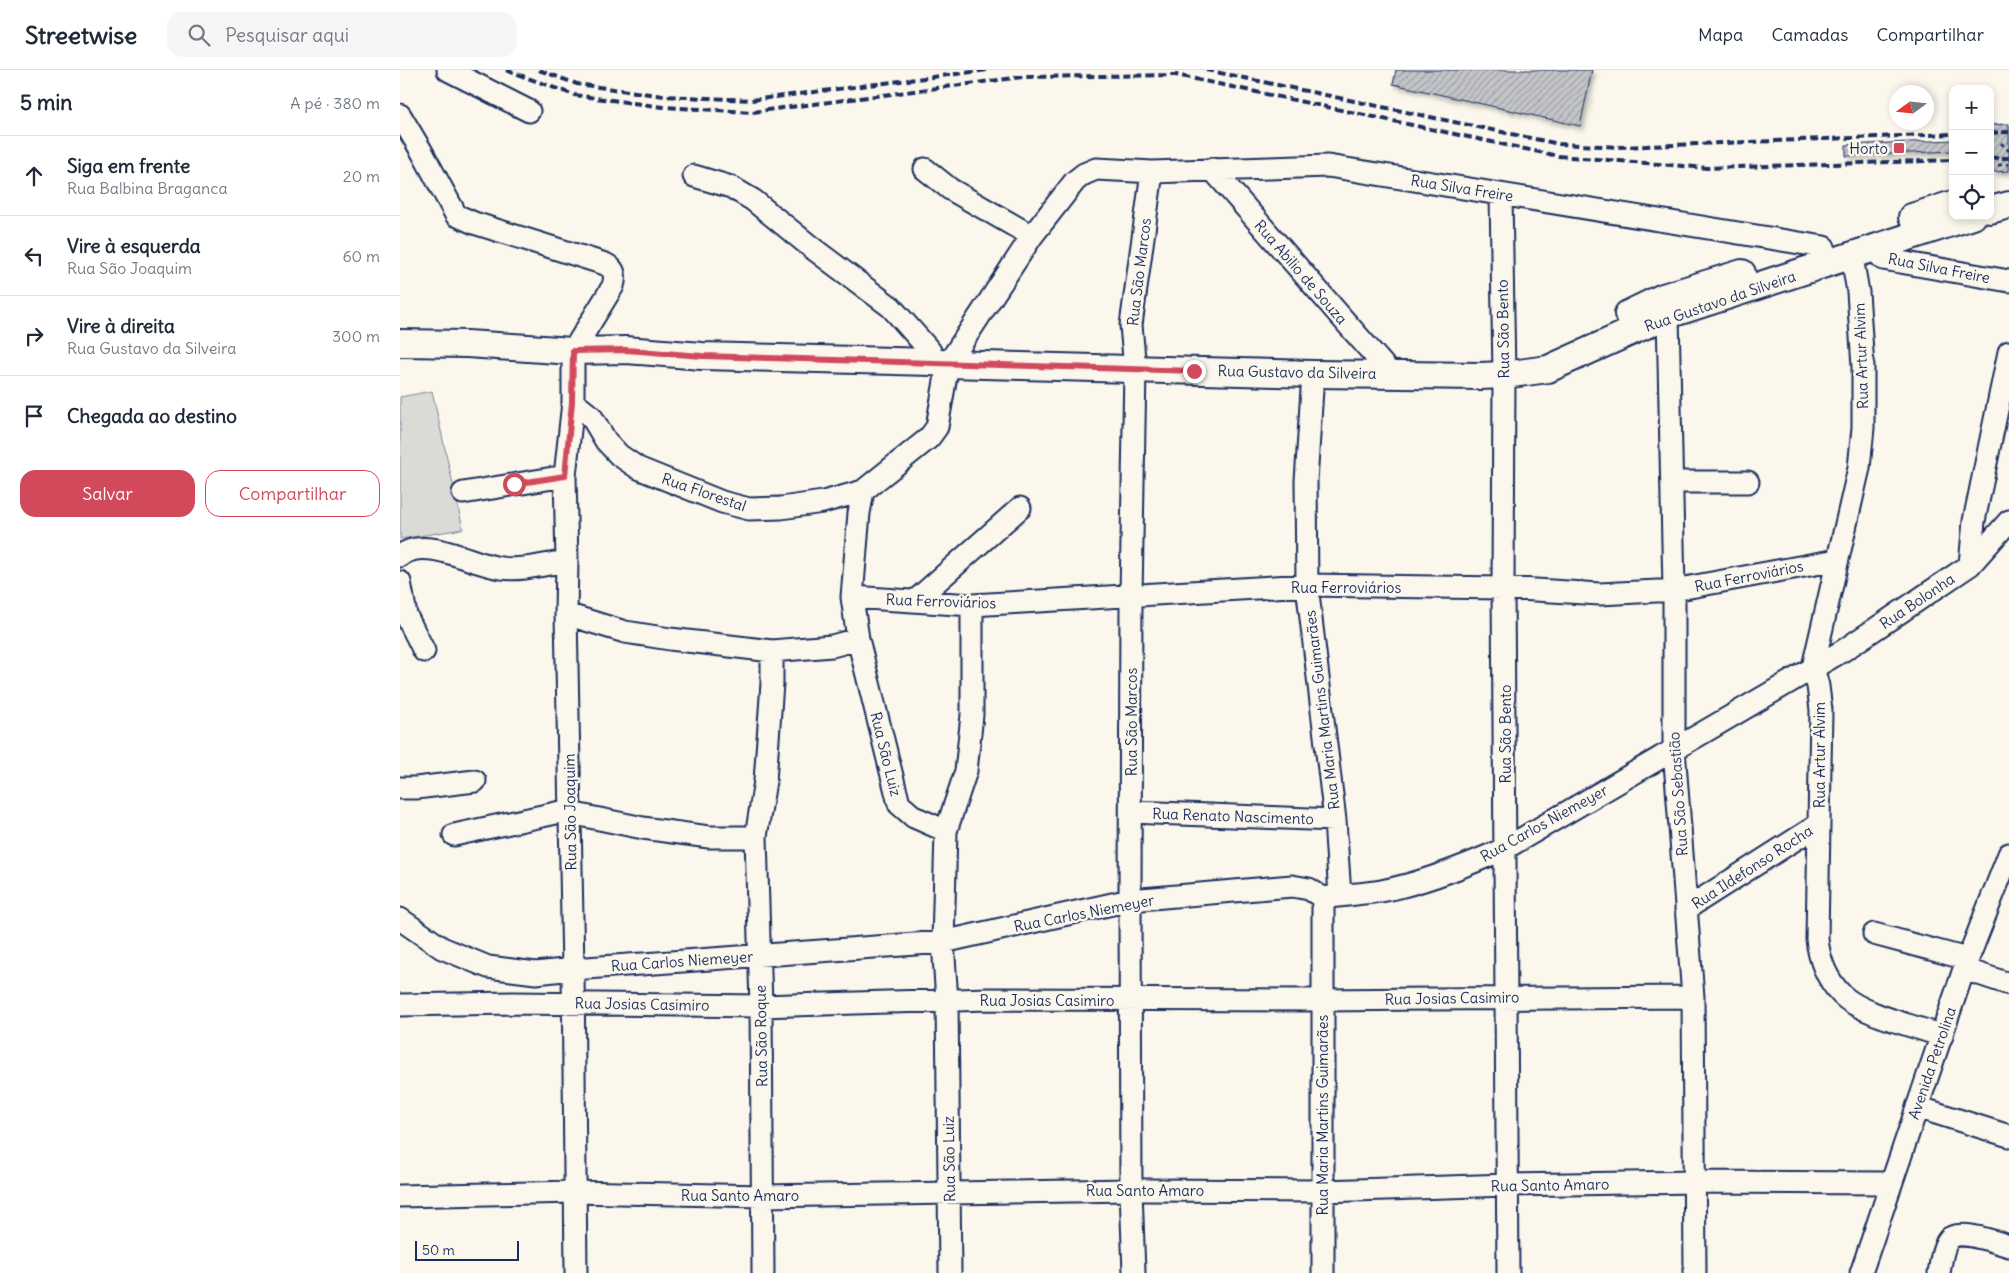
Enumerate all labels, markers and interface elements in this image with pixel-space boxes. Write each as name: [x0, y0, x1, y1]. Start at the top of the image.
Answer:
search box: [167, 12, 517, 57]
text: Streetwise: [25, 20, 137, 50]
icon: search: [185, 21, 213, 49]
text: Pesquisar aqui: [225, 23, 349, 47]
text: Mapa: [1698, 23, 1743, 46]
text: Camadas: [1771, 23, 1848, 46]
text: Compartilhar: [1876, 23, 1984, 46]
north arrow: [1889, 85, 1934, 130]
map controls: [1949, 85, 1994, 220]
button: +: [1949, 85, 1994, 130]
text: 5 min: [20, 89, 72, 116]
text: A pé · 380 m: [290, 93, 380, 113]
button: −: [1949, 130, 1994, 175]
place label: Horto: [1849, 139, 1888, 158]
marker: Horto: [1892, 141, 1906, 155]
text: Siga em frente: [67, 154, 190, 178]
icon: ahead: [20, 162, 48, 190]
text: 20 m: [343, 166, 380, 186]
street label: Rua Silva Freire: [1409, 171, 1515, 205]
button: locate: [1949, 175, 1994, 220]
text: Rua Balbina Braganca: [67, 178, 228, 198]
street label: Rua Abilio de Souza: [1251, 216, 1352, 328]
street label: Rua São Marcos: [1123, 217, 1155, 327]
text: Vire à esquerda: [67, 234, 201, 258]
icon: left: [20, 242, 48, 270]
text: 60 m: [342, 246, 380, 266]
street label: Rua Silva Freire: [1886, 249, 1992, 287]
text: Rua São Joaquim: [67, 258, 192, 278]
street label: Rua Gustavo da Silveira: [1642, 266, 1799, 336]
street label: Rua São Bento: [1493, 279, 1513, 379]
street label: Rua Artur Alvim: [1850, 303, 1872, 409]
text: Vire à direita: [67, 314, 175, 338]
icon: right: [20, 322, 48, 350]
text: 300 m: [332, 326, 380, 346]
text: Rua Gustavo da Silveira: [67, 338, 236, 358]
route end: [1183, 360, 1206, 383]
street label: Rua Gustavo da Silveira: [1217, 361, 1377, 383]
icon: arrive: [20, 402, 48, 430]
text: Chegada ao destino: [67, 404, 237, 428]
street label: Rua Florestal: [659, 469, 749, 515]
button: Salvar: [20, 470, 195, 517]
button: Compartilhar: [205, 470, 380, 517]
route start: [503, 473, 526, 496]
street label: Rua Ferroviários: [1693, 556, 1805, 596]
street label: Rua Bolonha: [1876, 569, 1958, 633]
street label: Rua Ferroviários: [1291, 578, 1401, 597]
street label: Rua Ferroviários: [885, 590, 997, 612]
street label: Rua Maria Martins Guimarães: [1300, 609, 1344, 811]
street label: Rua São Marcos: [1122, 668, 1141, 776]
street label: Rua São Bento: [1496, 684, 1515, 784]
street label: Rua Artur Alvim: [1810, 702, 1829, 808]
street label: Rua São Luiz: [866, 710, 906, 798]
street label: Rua São Sebastião: [1664, 731, 1692, 857]
street label: Rua São Joaquim: [559, 753, 581, 871]
street label: Rua Carlos Niemeyer: [1477, 780, 1611, 866]
street label: Rua Renato Nascimento: [1152, 804, 1314, 828]
street label: Rua Ildefonso Rocha: [1688, 821, 1816, 913]
street label: Rua Carlos Niemeyer: [1012, 890, 1156, 936]
street label: Rua Carlos Niemeyer: [610, 947, 754, 975]
street label: Rua São Roque: [751, 985, 771, 1087]
street label: Rua Josias Casimiro: [1384, 987, 1520, 1009]
street label: Rua Josias Casimiro: [980, 991, 1114, 1010]
street label: Rua Josias Casimiro: [574, 993, 710, 1015]
street label: Avenida Petrolina: [1904, 1004, 1960, 1122]
street label: Rua Maria Martins Guimarães: [1313, 1014, 1332, 1215]
street label: Rua São Luiz: [939, 1116, 959, 1202]
street label: Rua Santo Amaro: [1491, 1174, 1609, 1196]
street label: Rua Santo Amaro: [1086, 1181, 1204, 1200]
street label: Rua Santo Amaro: [681, 1186, 799, 1205]
scale bar: [415, 1238, 519, 1261]
text: 50 m: [422, 1241, 455, 1259]

